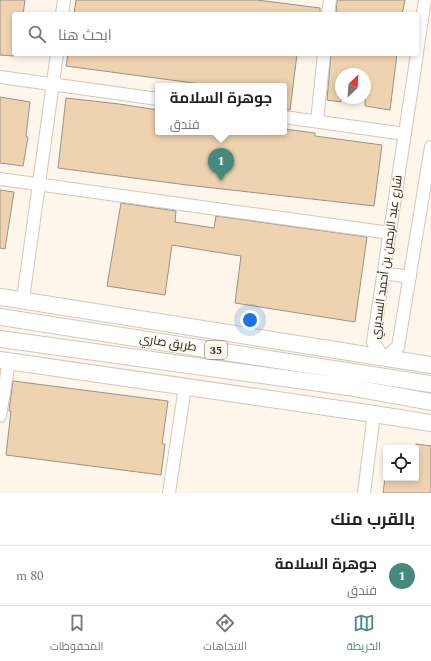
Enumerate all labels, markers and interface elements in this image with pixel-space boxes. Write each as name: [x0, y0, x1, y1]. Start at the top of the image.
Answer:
search box: [12, 12, 419, 56]
icon: search: [26, 23, 48, 45]
text: ابحث هنا: [58, 24, 112, 47]
north arrow: [335, 68, 371, 104]
popup: [155, 83, 287, 135]
text: جوهرة السلامة: [170, 87, 272, 110]
text: فندق: [170, 115, 200, 135]
pin: 1: [208, 148, 234, 181]
street label: شارع عبد الرحمن بن أحمد السديري: [366, 174, 408, 340]
your location: [240, 310, 260, 330]
street label: طريق صاري: [138, 329, 198, 357]
road number: 35: [205, 341, 227, 359]
map controls: [383, 445, 419, 481]
button: locate: [383, 445, 419, 481]
text: بالقرب منك: [331, 507, 415, 533]
text: جوهرة السلامة: [275, 553, 377, 576]
text: 80 m: [16, 566, 43, 586]
text: 1: [398, 566, 406, 586]
text: فندق: [347, 581, 377, 601]
tab: المحفوظات: [50, 612, 103, 656]
tab: الاتجاهات: [203, 612, 247, 656]
tab: الخريطة: [347, 612, 381, 656]

